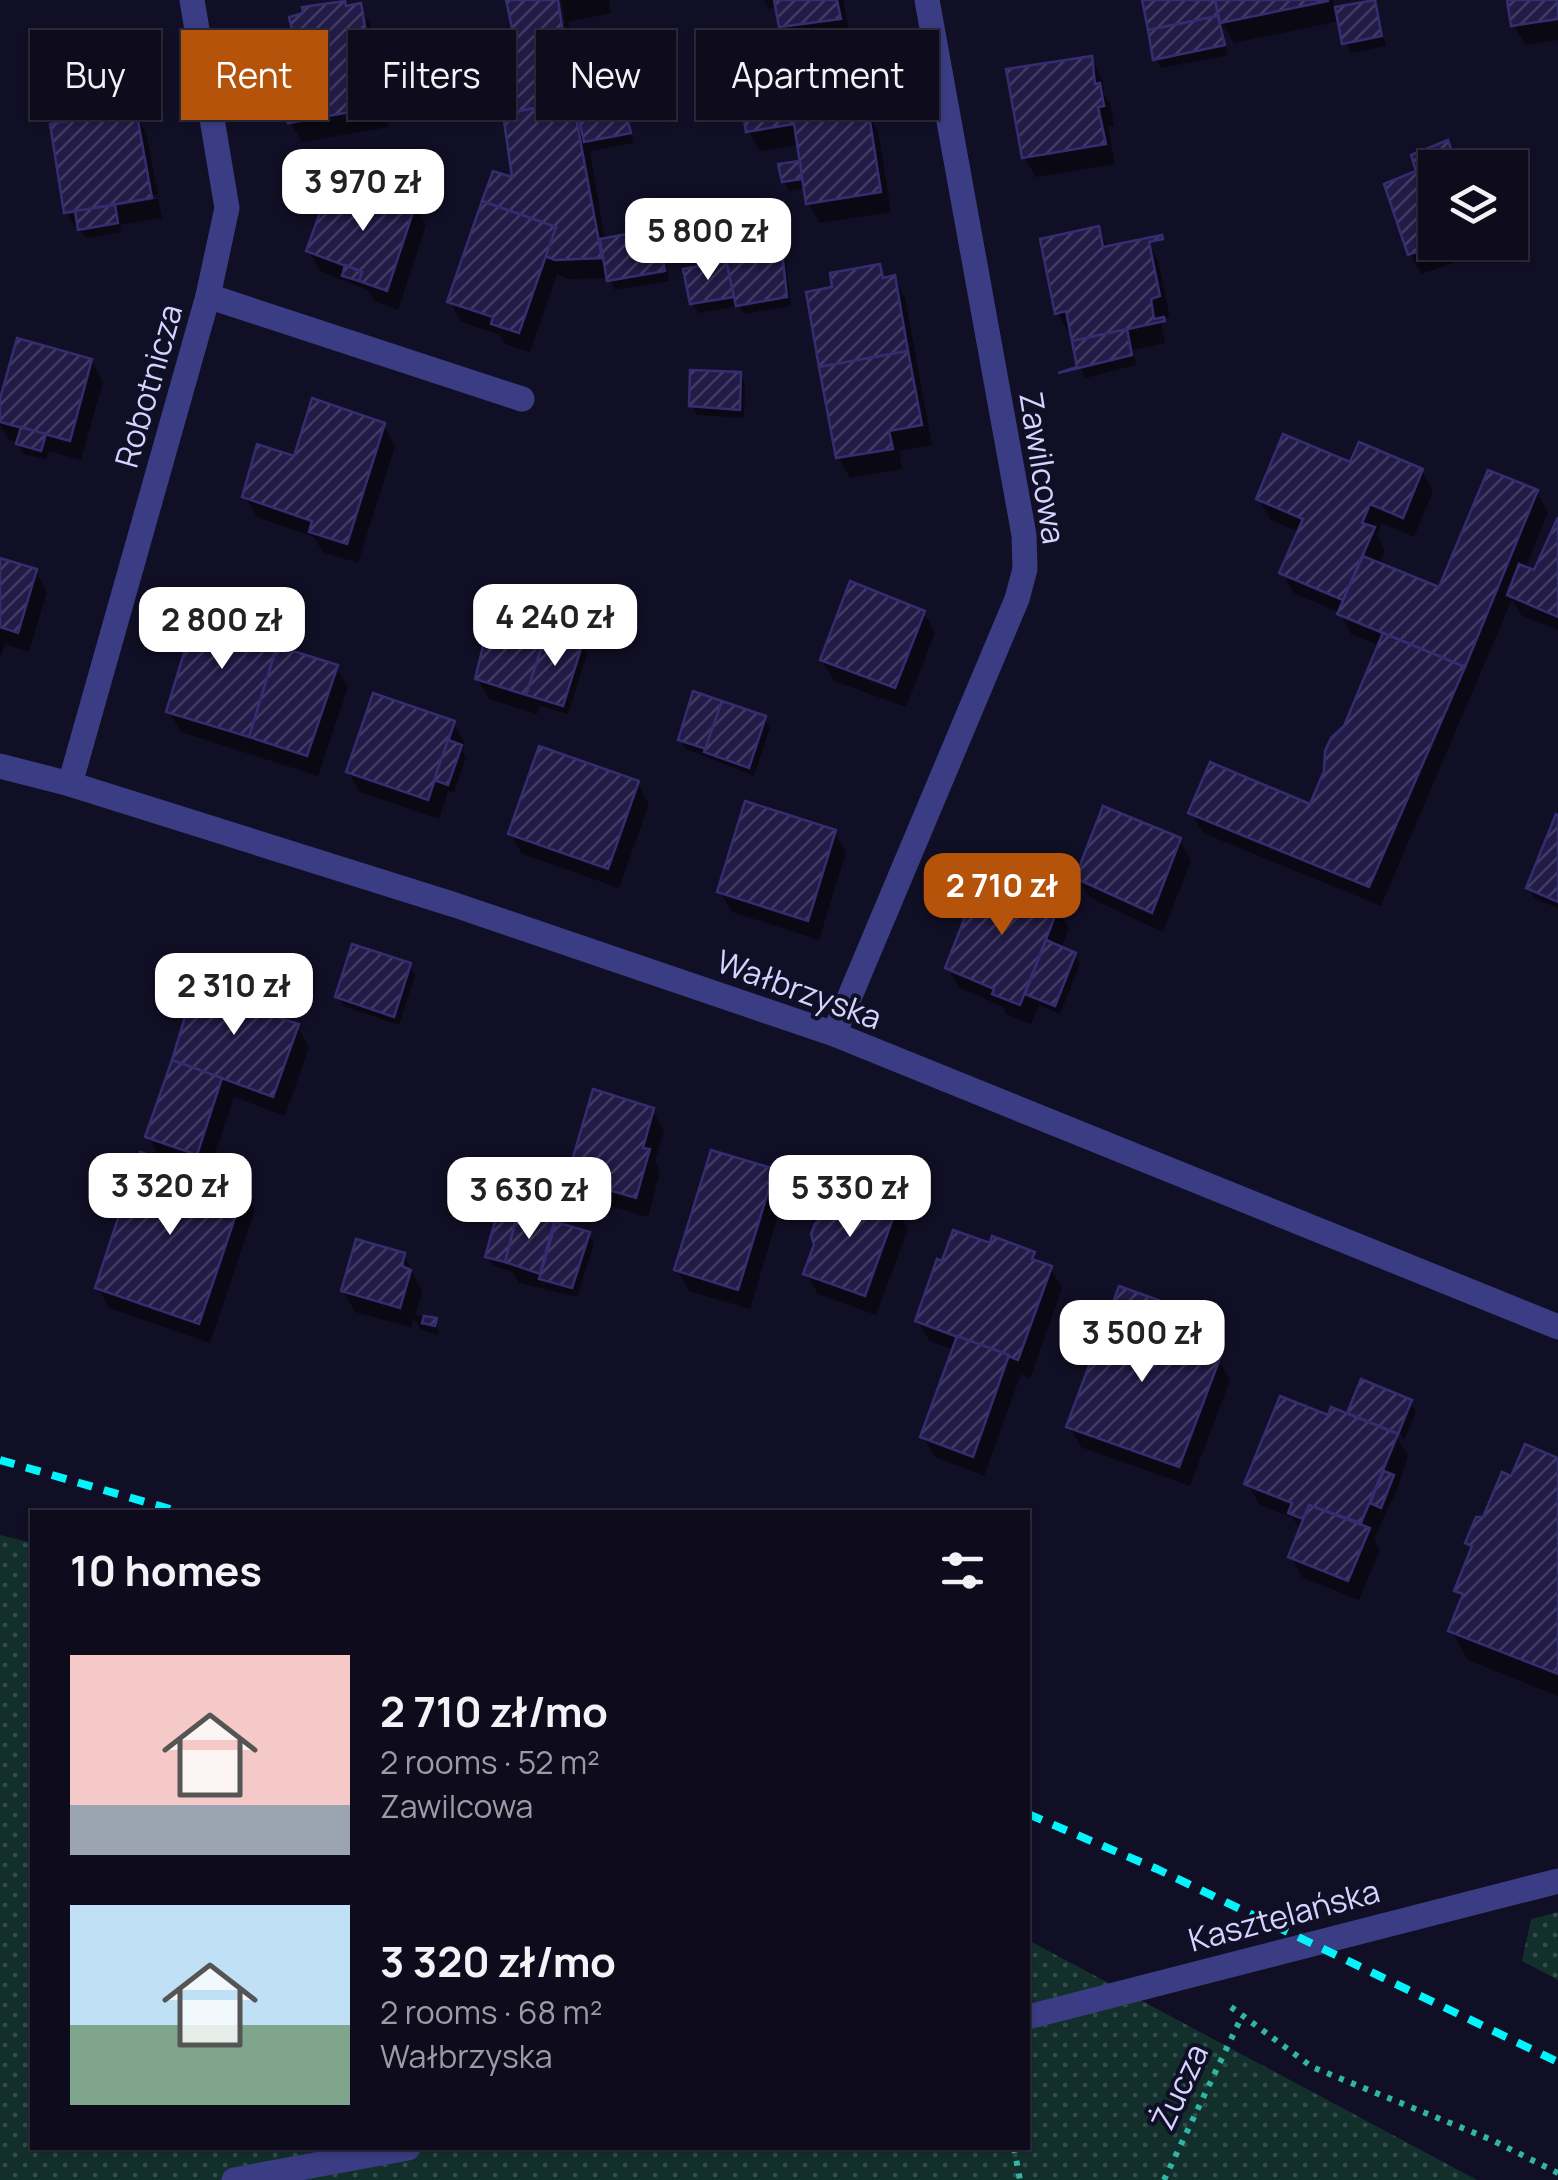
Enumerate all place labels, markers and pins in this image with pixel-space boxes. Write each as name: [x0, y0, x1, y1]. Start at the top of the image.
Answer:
pin: 3 970 zł: [260, 149, 466, 234]
pin: 5 800 zł: [605, 198, 811, 283]
pin: 4 240 zł: [452, 584, 658, 669]
pin: 2 800 zł: [119, 587, 325, 672]
pin: 2 710 zł: [899, 853, 1105, 938]
pin: 2 310 zł: [131, 953, 337, 1038]
pin: 3 320 zł: [67, 1153, 273, 1238]
pin: 5 330 zł: [747, 1155, 953, 1240]
pin: 3 630 zł: [426, 1157, 632, 1242]
pin: 3 500 zł: [1039, 1300, 1245, 1385]

